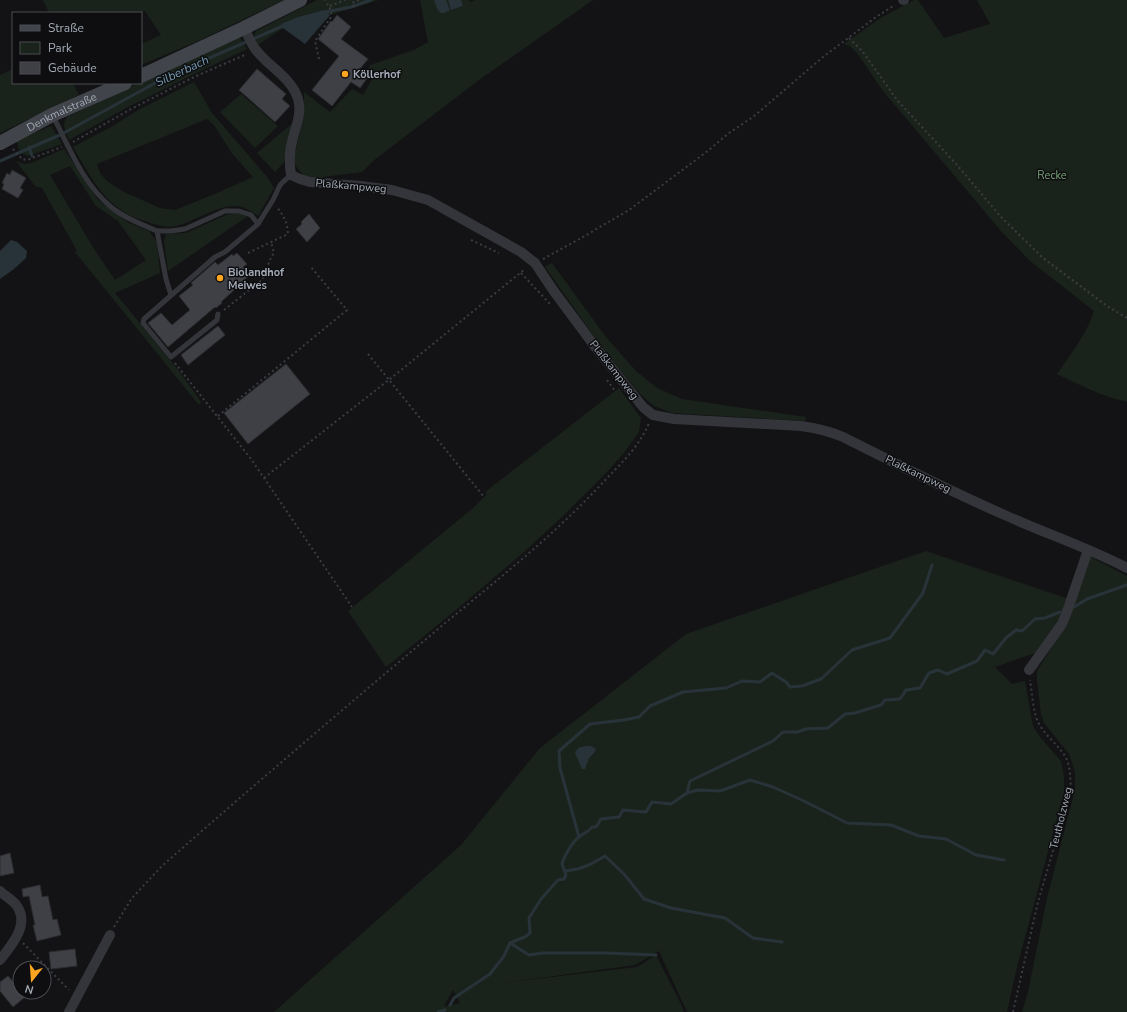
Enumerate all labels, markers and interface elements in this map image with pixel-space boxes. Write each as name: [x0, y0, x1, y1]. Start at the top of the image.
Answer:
legend: [12, 12, 142, 84]
text: Straße: [48, 20, 84, 36]
text: Park: [48, 40, 73, 56]
water label: Silberbach: [153, 52, 211, 90]
text: Gebäude: [48, 60, 97, 76]
place label: Köllerhof: [353, 67, 401, 82]
marker: Köllerhof: [340, 69, 350, 79]
street label: Denkmalstraße: [24, 89, 99, 135]
park label: Recke: [1037, 168, 1067, 183]
street label: Plaßkampweg: [315, 175, 387, 197]
place label: Biolandhof Meiwes: [228, 265, 285, 293]
marker: Biolandhof Meiwes: [215, 273, 225, 283]
street label: Plaßkampweg: [586, 337, 642, 403]
street label: Plaßkampweg: [883, 452, 953, 496]
street label: Teutholzweg: [1046, 785, 1076, 851]
north arrow: [12, 960, 52, 1000]
text: N: [23, 981, 35, 997]

